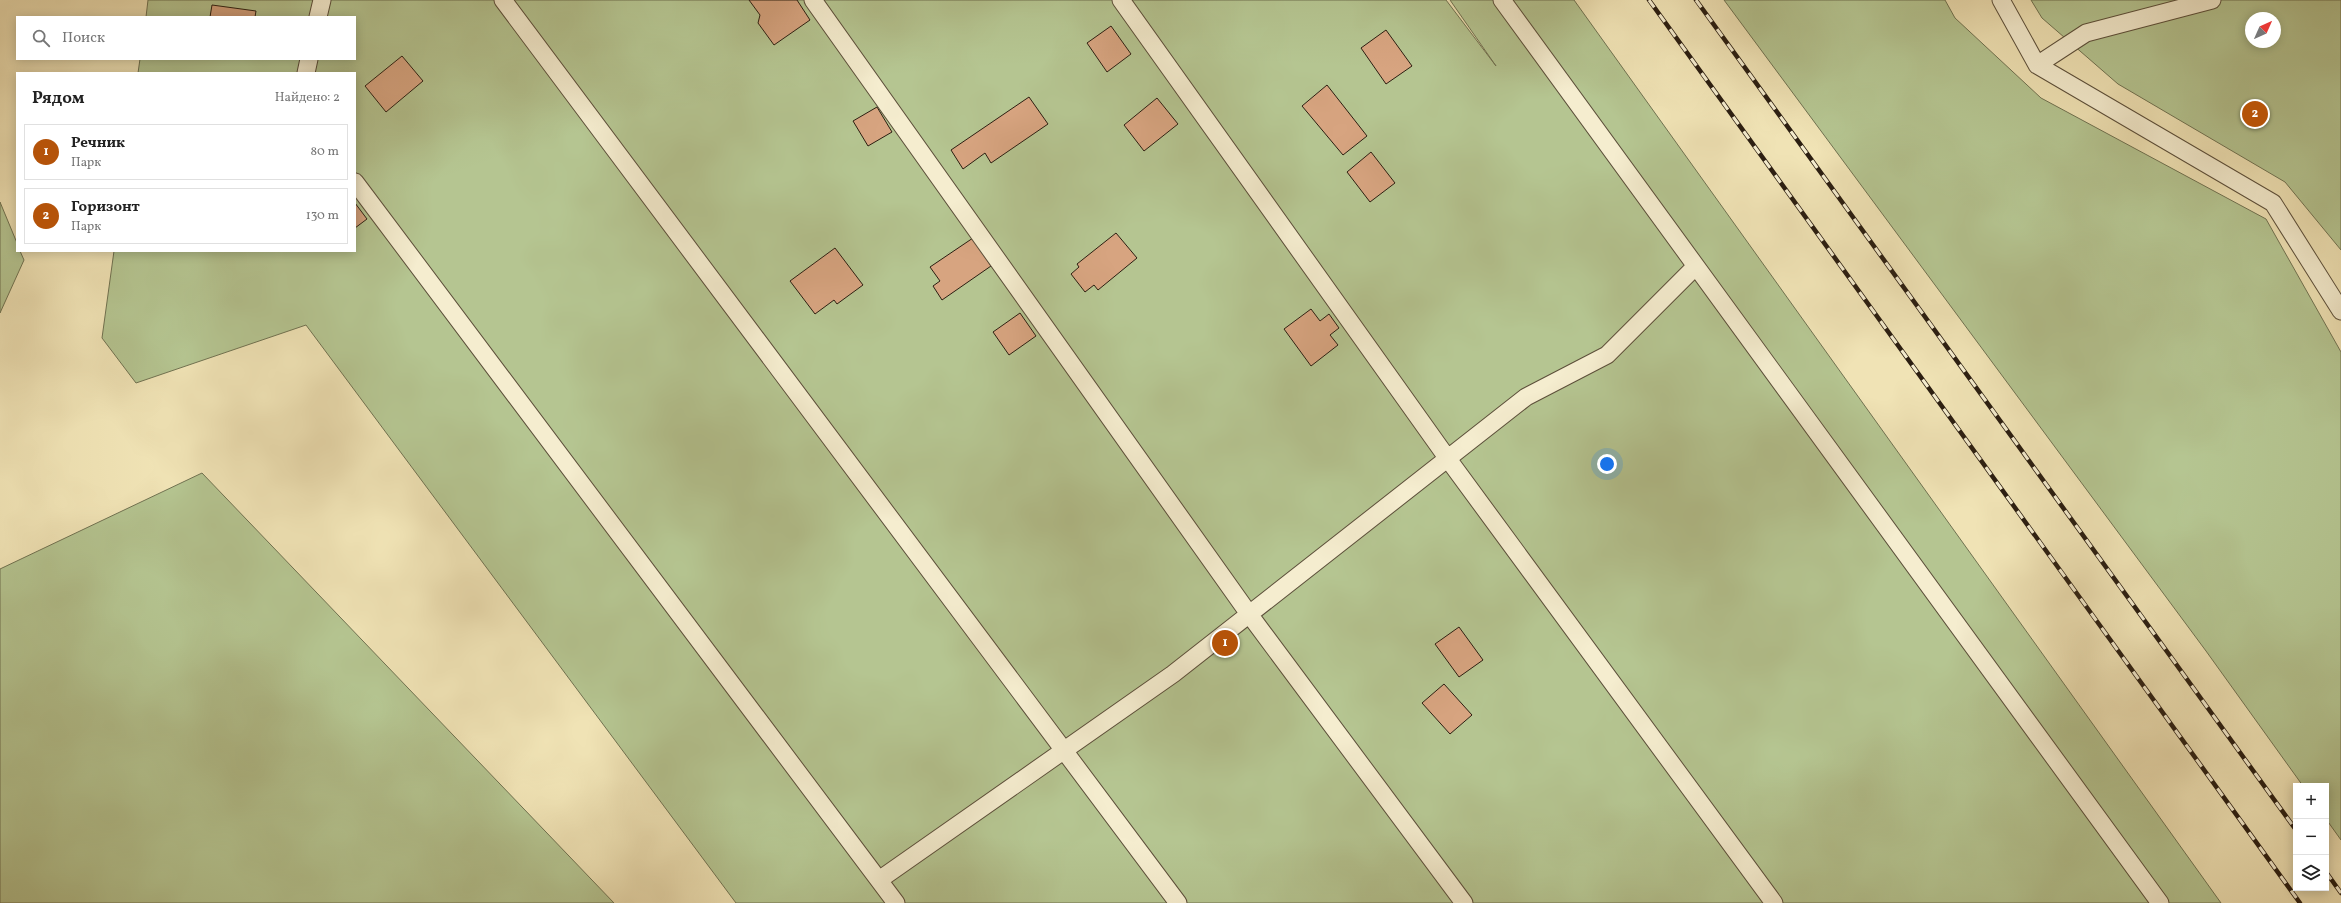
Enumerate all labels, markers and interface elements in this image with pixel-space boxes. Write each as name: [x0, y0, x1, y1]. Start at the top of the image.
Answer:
north arrow: [2245, 12, 2281, 48]
search box: [16, 16, 356, 60]
icon: search: [30, 27, 52, 49]
text: Поиск: [62, 28, 105, 49]
text: Рядом: [32, 87, 85, 110]
text: Найдено: 2: [275, 89, 340, 107]
pin: 2: [2242, 99, 2268, 129]
text: Речник: [71, 133, 125, 154]
text: 1: [43, 143, 49, 161]
text: 80 m: [310, 143, 339, 161]
text: Парк: [71, 154, 101, 172]
text: Горизонт: [71, 197, 140, 218]
text: 2: [43, 207, 49, 225]
text: 130 m: [306, 207, 339, 225]
text: Парк: [71, 218, 101, 236]
your location: [1597, 454, 1617, 474]
pin: 1: [1212, 628, 1238, 658]
map controls: [2293, 783, 2329, 891]
button: +: [2293, 783, 2329, 819]
button: −: [2293, 819, 2329, 855]
button: layers: [2293, 855, 2329, 891]

